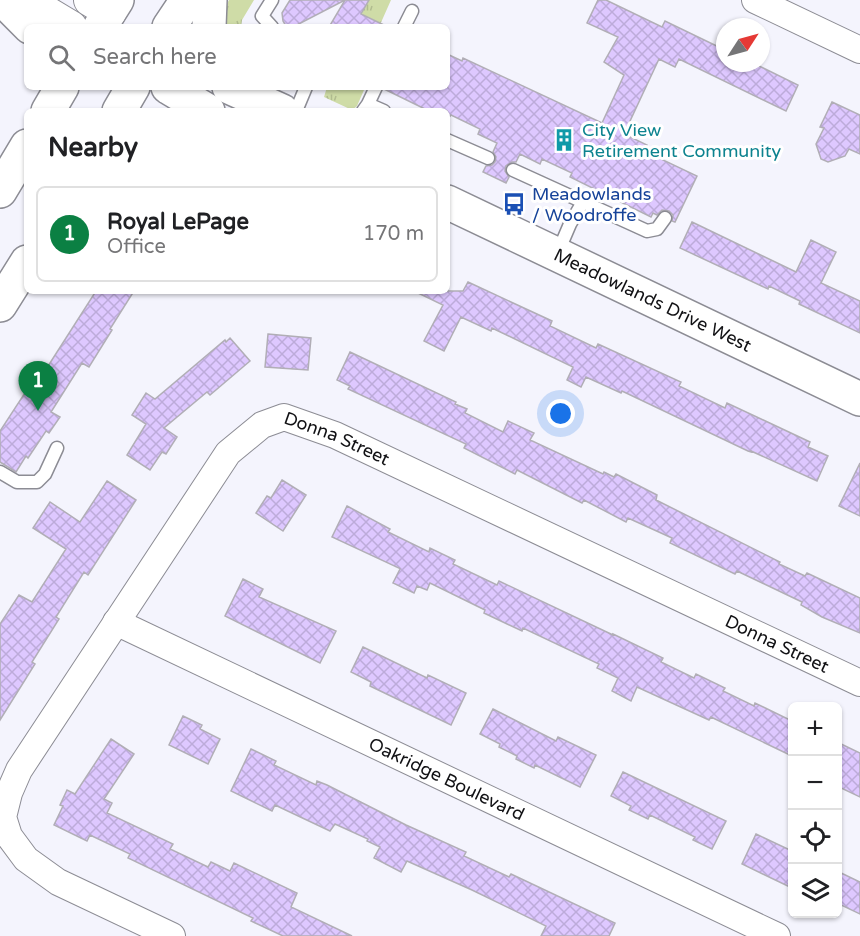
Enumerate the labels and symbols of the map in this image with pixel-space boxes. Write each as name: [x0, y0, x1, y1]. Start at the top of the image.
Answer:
north arrow: [716, 18, 770, 72]
place label: City View Retirement Community: [582, 119, 782, 162]
building icon: City View Retirement Community: [551, 127, 577, 153]
place label: Meadowlands / Woodroffe: [532, 183, 651, 226]
bus stop icon: Meadowlands / Woodroffe: [501, 191, 527, 217]
street label: Meadowlands Drive West: [550, 244, 755, 357]
pin: 1: [18, 362, 57, 411]
your location: [546, 399, 575, 428]
street label: Donna Street: [281, 407, 393, 470]
street label: Donna Street: [722, 610, 833, 678]
street label: Oakridge Boulevard: [365, 733, 528, 825]

